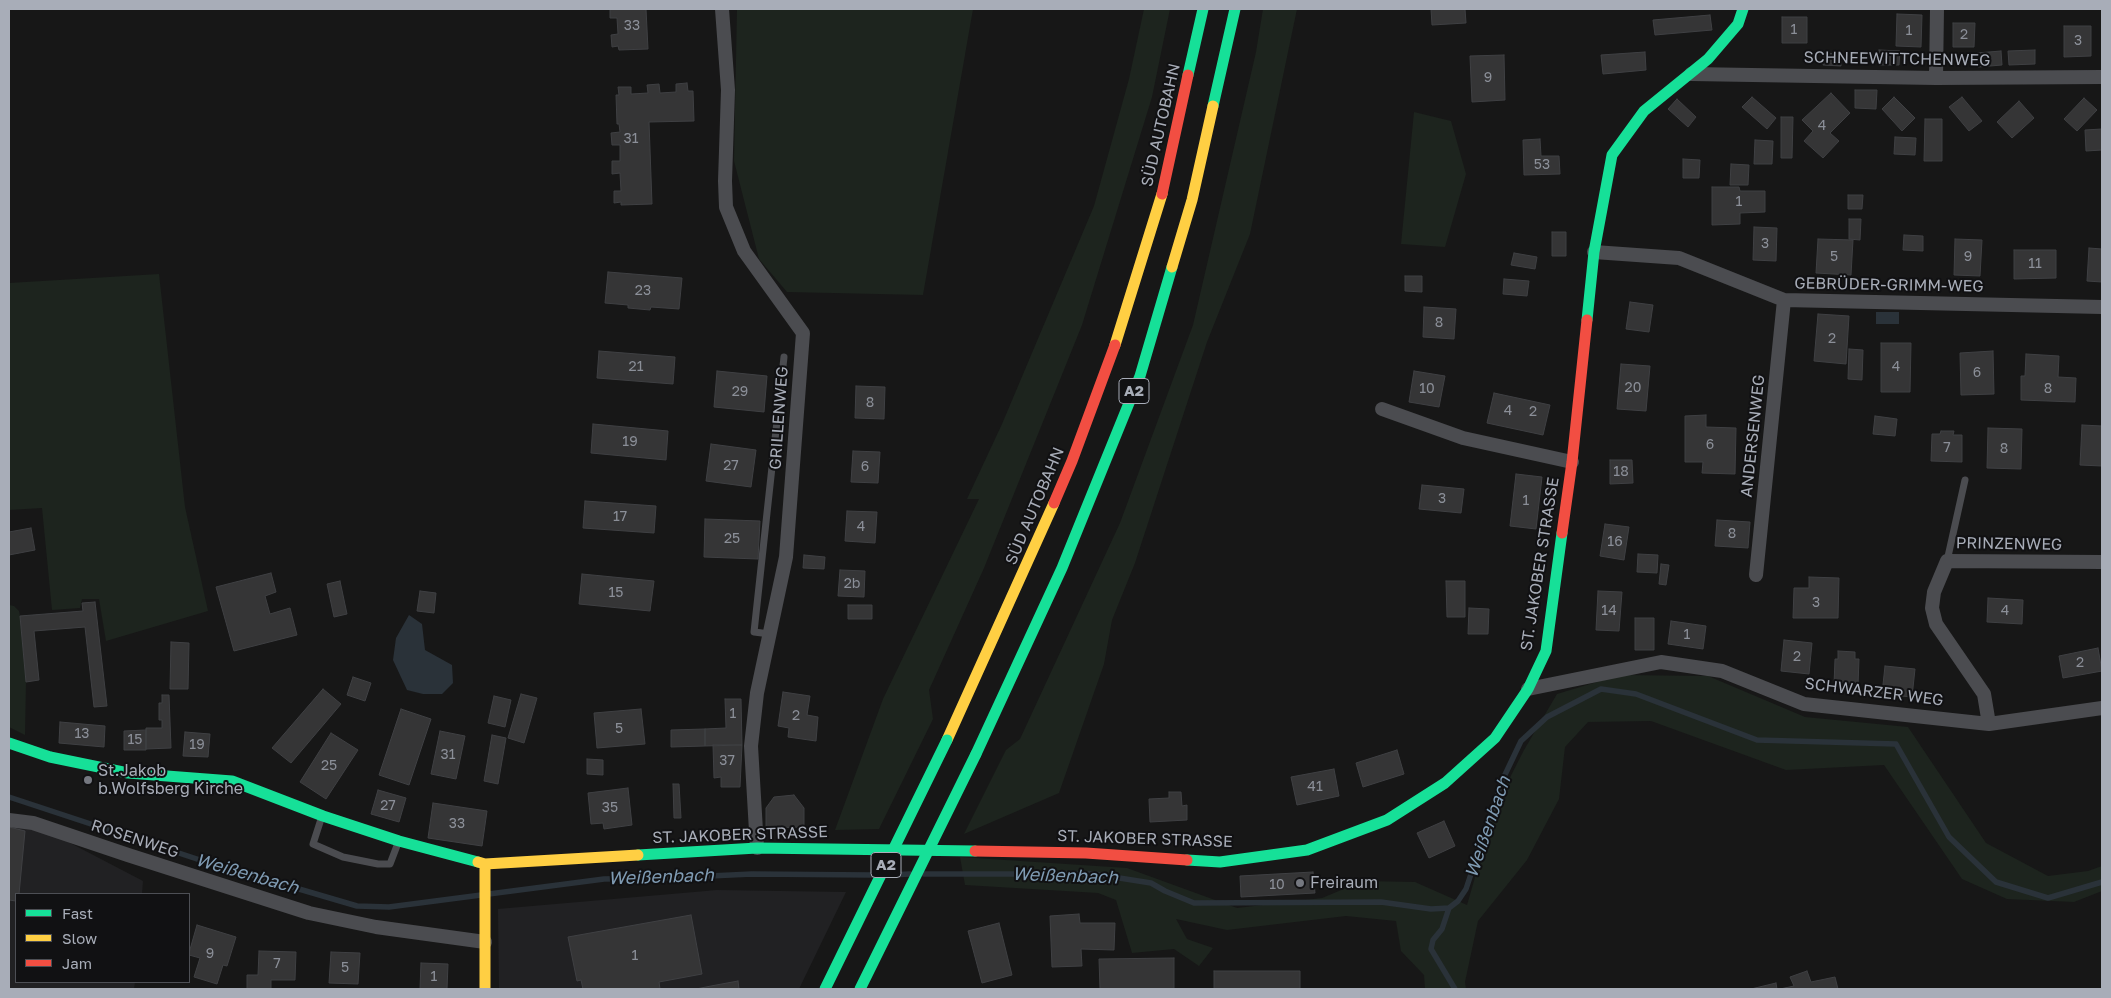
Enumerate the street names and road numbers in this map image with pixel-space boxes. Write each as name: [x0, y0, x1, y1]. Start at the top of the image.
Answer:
street label: SCHNEEWITTCHENWEG: [1803, 48, 1991, 70]
street label: SÜD AUTOBAHN: [1137, 61, 1185, 189]
street label: GEBRÜDER-GRIMM-WEG: [1794, 274, 1984, 296]
street label: GRILLENWEG: [766, 366, 792, 470]
street label: ANDERSENWEG: [1737, 374, 1769, 498]
road number: A2: [1119, 378, 1149, 404]
street label: SÜD AUTOBAHN: [1002, 444, 1068, 568]
street label: ST. JAKOBER STRASSE: [1517, 476, 1563, 652]
street label: PRINZENWEG: [1956, 533, 2062, 555]
street label: SCHWARZER WEG: [1803, 674, 1945, 710]
street label: ROSENWEG: [89, 816, 181, 862]
street label: ST. JAKOBER STRASSE: [652, 822, 828, 848]
street label: ST. JAKOBER STRASSE: [1057, 826, 1233, 852]
road number: A2: [871, 852, 901, 878]

